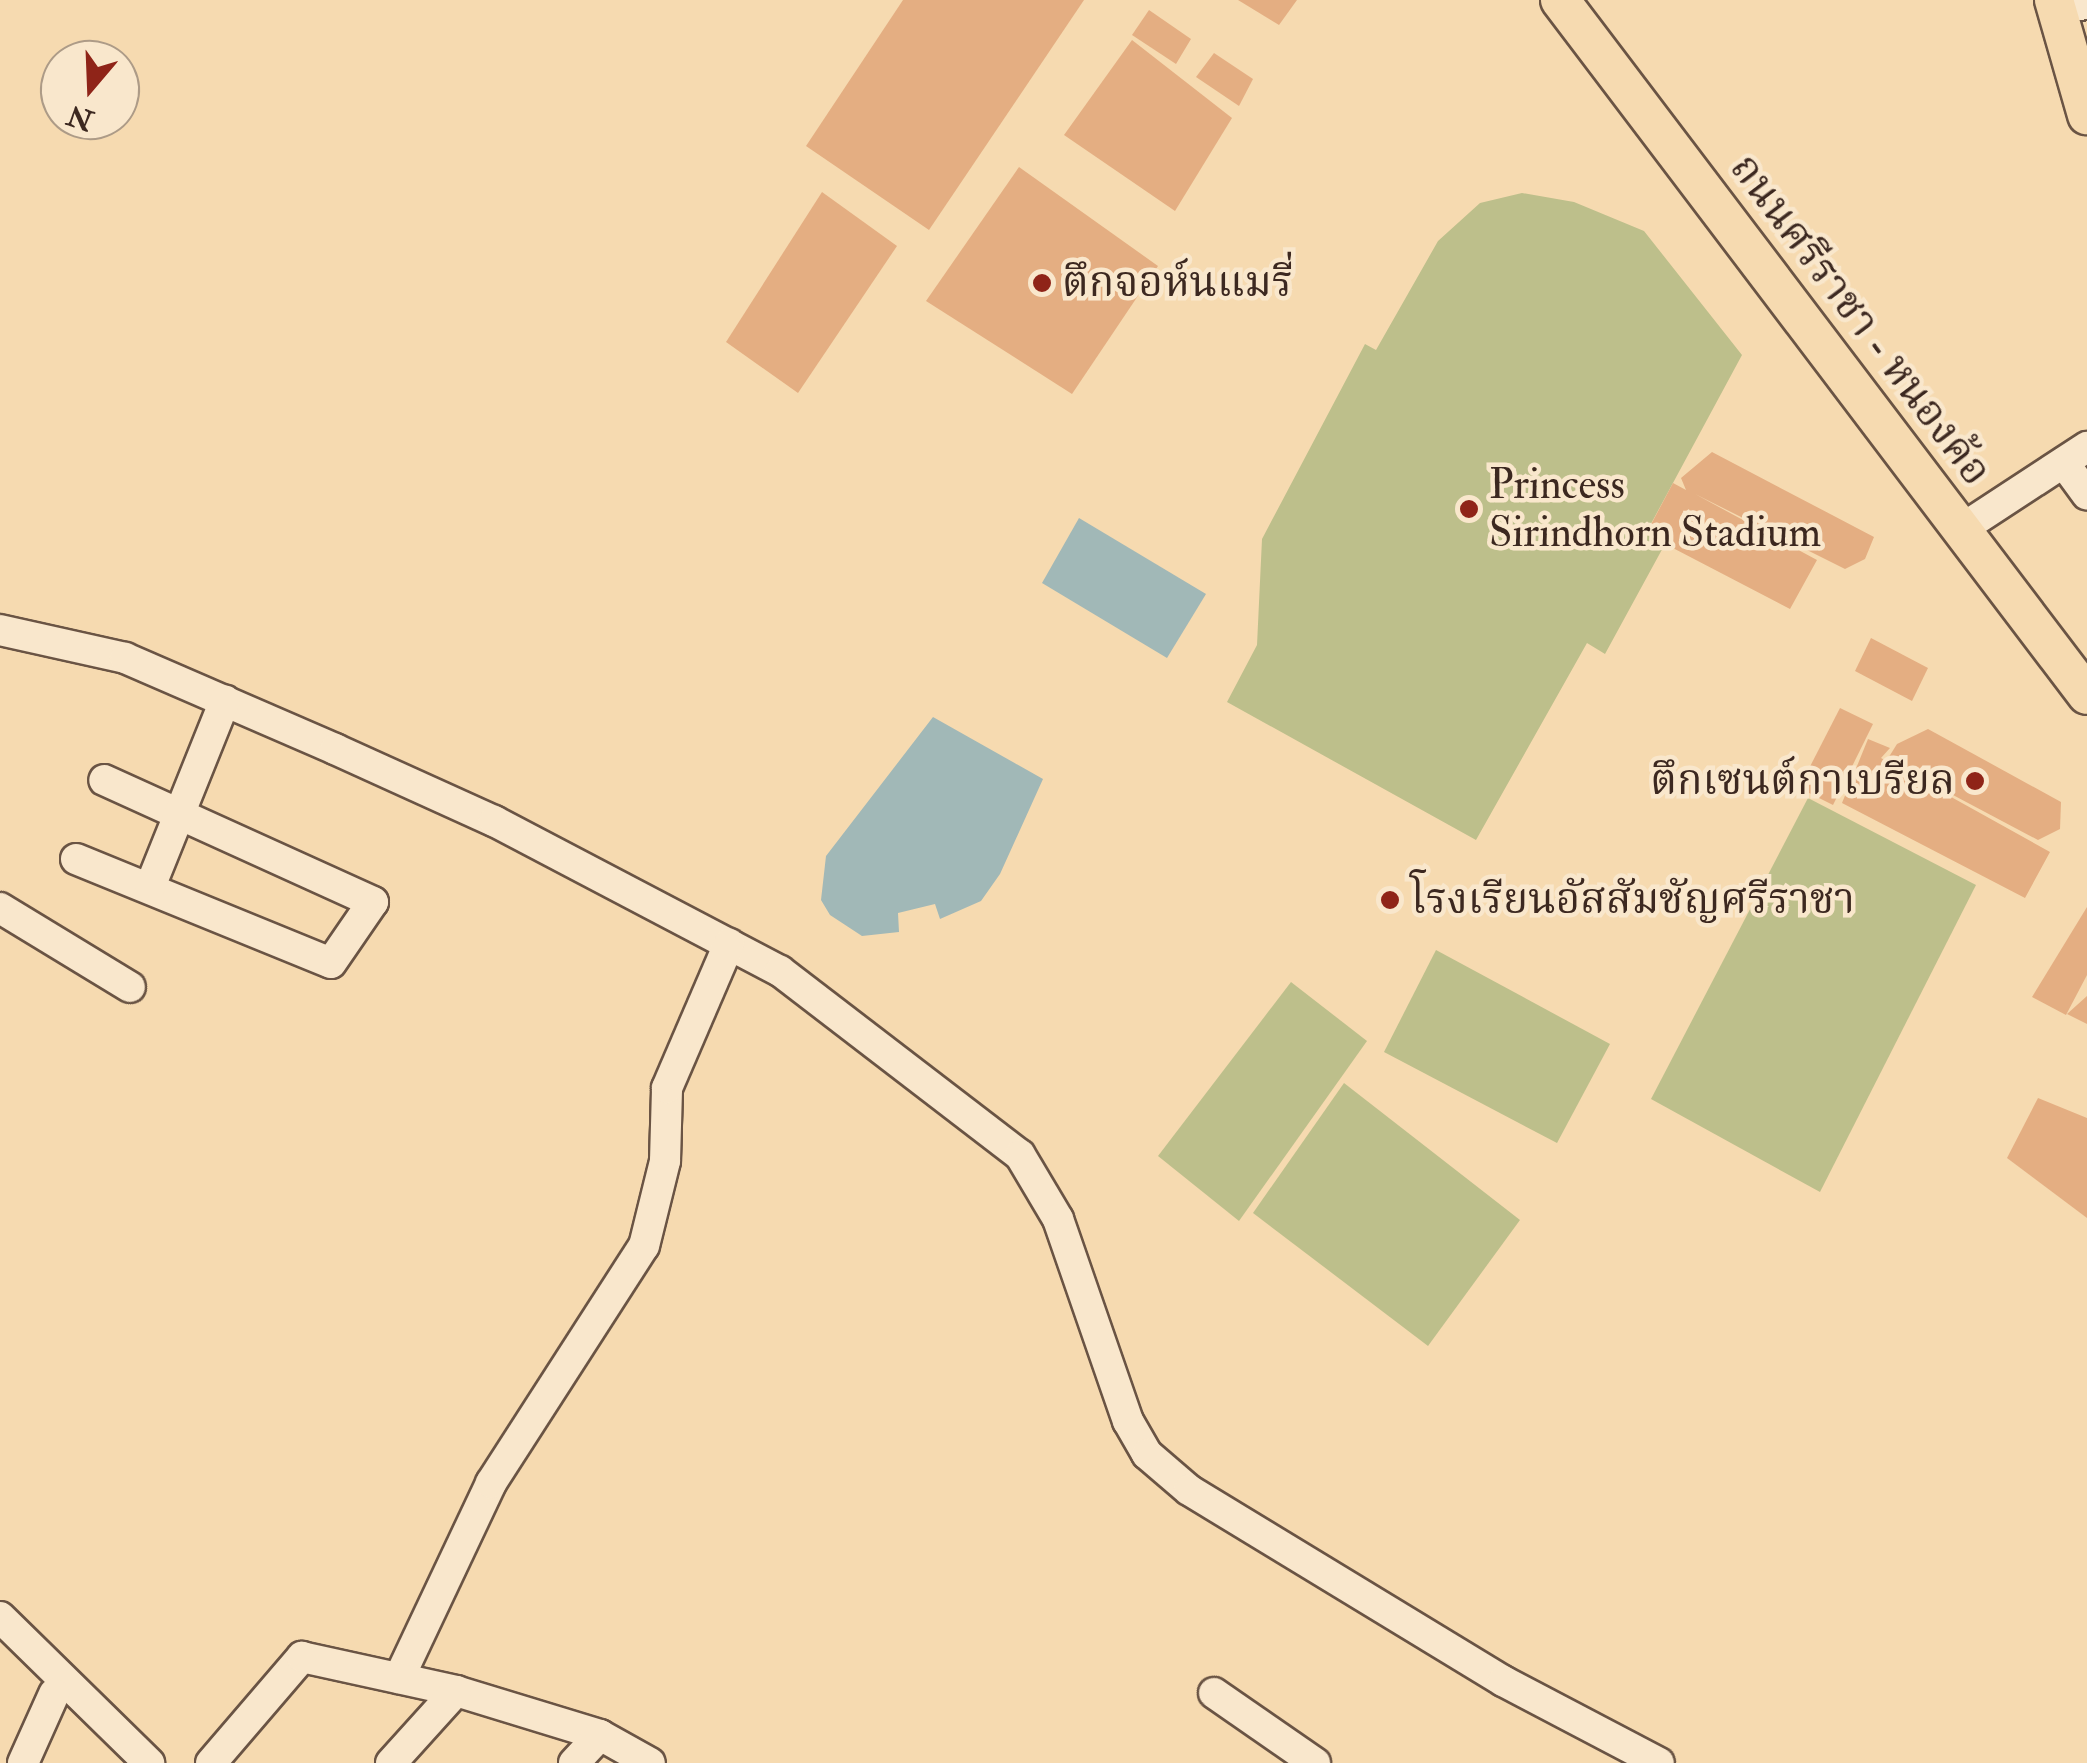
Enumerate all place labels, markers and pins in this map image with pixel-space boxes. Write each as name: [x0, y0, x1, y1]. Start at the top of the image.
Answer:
place label: ตึกจอห์นแมรี่: [1062, 258, 1293, 308]
marker: ตึกจอห์นแมรี่: [1031, 272, 1053, 294]
place label: Princess Sirindhorn Stadium: [1489, 460, 1821, 558]
marker: Princess Sirindhorn Stadium: [1458, 498, 1480, 520]
place label: ตึกเซนต์กาเบรียล: [1650, 756, 1955, 806]
marker: ตึกเซนต์กาเบรียล: [1964, 770, 1986, 792]
place label: โรงเรียนอัสสัมชัญศรีราชา: [1410, 875, 1855, 925]
marker: โรงเรียนอัสสัมชัญศรีราชา: [1379, 889, 1401, 911]

